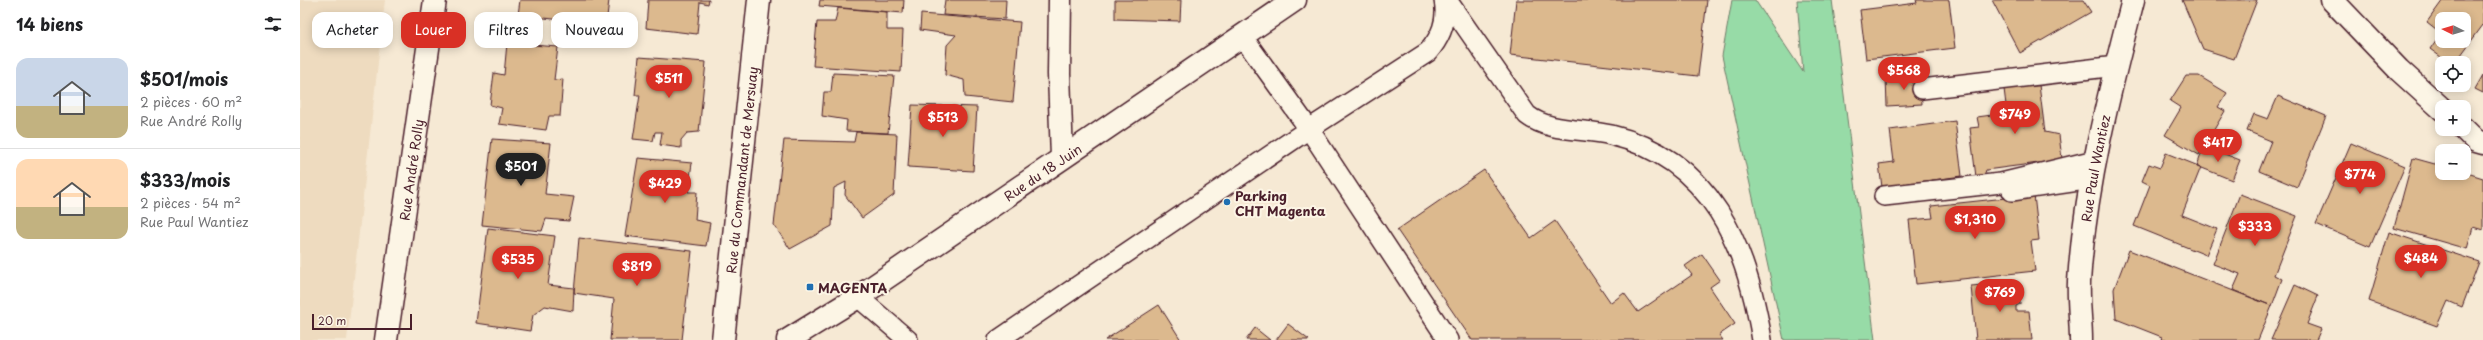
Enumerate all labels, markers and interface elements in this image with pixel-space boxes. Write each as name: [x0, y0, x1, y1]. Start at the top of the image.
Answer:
text: 14 biens: [16, 11, 83, 37]
chip: Acheter: [312, 12, 393, 48]
chip: Louer: [401, 12, 466, 48]
chip: Filtres: [474, 12, 543, 48]
chip: Nouveau: [551, 12, 638, 48]
north arrow: [2435, 12, 2471, 48]
map controls: [2435, 12, 2471, 180]
icon: filters: [262, 13, 284, 35]
button: locate: [2435, 56, 2471, 92]
pin: $568: [1880, 57, 1928, 91]
text: $568: [1887, 60, 1921, 79]
pin: $511: [645, 65, 693, 99]
street label: Rue du Commandant de Mersuay: [721, 65, 761, 274]
text: $501/mois: [140, 66, 228, 92]
text: $511: [655, 68, 683, 87]
icon: home: [48, 74, 96, 122]
text: 2 pièces · 60 m²: [140, 92, 242, 111]
button: +: [2435, 100, 2471, 136]
pin: $749: [1991, 101, 2039, 135]
pin: $513: [919, 104, 967, 138]
text: $749: [1999, 104, 2031, 123]
text: $513: [928, 107, 958, 126]
text: Rue André Rolly: [140, 111, 242, 130]
street label: Rue Paul Wantiez: [2076, 113, 2114, 223]
street label: Rue André Rolly: [394, 118, 427, 222]
pin: $417: [2194, 129, 2242, 163]
text: $417: [2203, 132, 2233, 151]
street label: Rue du 18 Juin: [1000, 138, 1085, 205]
button: −: [2435, 144, 2471, 180]
pin: $501: [497, 153, 545, 187]
text: $501: [505, 156, 537, 175]
pin: $774: [2336, 161, 2384, 195]
text: $774: [2344, 164, 2376, 183]
text: $333/mois: [140, 167, 230, 193]
pin: $429: [641, 170, 689, 204]
text: $429: [648, 173, 682, 192]
icon: home: [48, 175, 96, 223]
place label: Parking CHT Magenta: [1235, 186, 1326, 220]
text: 2 pièces · 54 m²: [140, 193, 241, 212]
marker: Parking CHT Magenta: [1222, 197, 1232, 207]
pin: $1,310: [1942, 206, 2008, 240]
text: $1,310: [1954, 209, 1996, 228]
text: Rue Paul Wantiez: [140, 212, 248, 231]
pin: $333: [2231, 213, 2279, 247]
text: $333: [2238, 216, 2272, 235]
pin: $484: [2397, 245, 2445, 279]
pin: $535: [494, 246, 542, 280]
text: $484: [2404, 248, 2438, 267]
text: $535: [501, 249, 535, 268]
pin: $819: [613, 253, 661, 287]
text: $819: [622, 256, 652, 275]
place label: MAGENTA: [818, 278, 887, 297]
pin: $769: [1976, 279, 2024, 313]
marker: MAGENTA: [805, 282, 815, 292]
text: $769: [1984, 282, 2016, 301]
scale bar: [312, 312, 412, 331]
text: 20 m: [318, 312, 346, 329]

